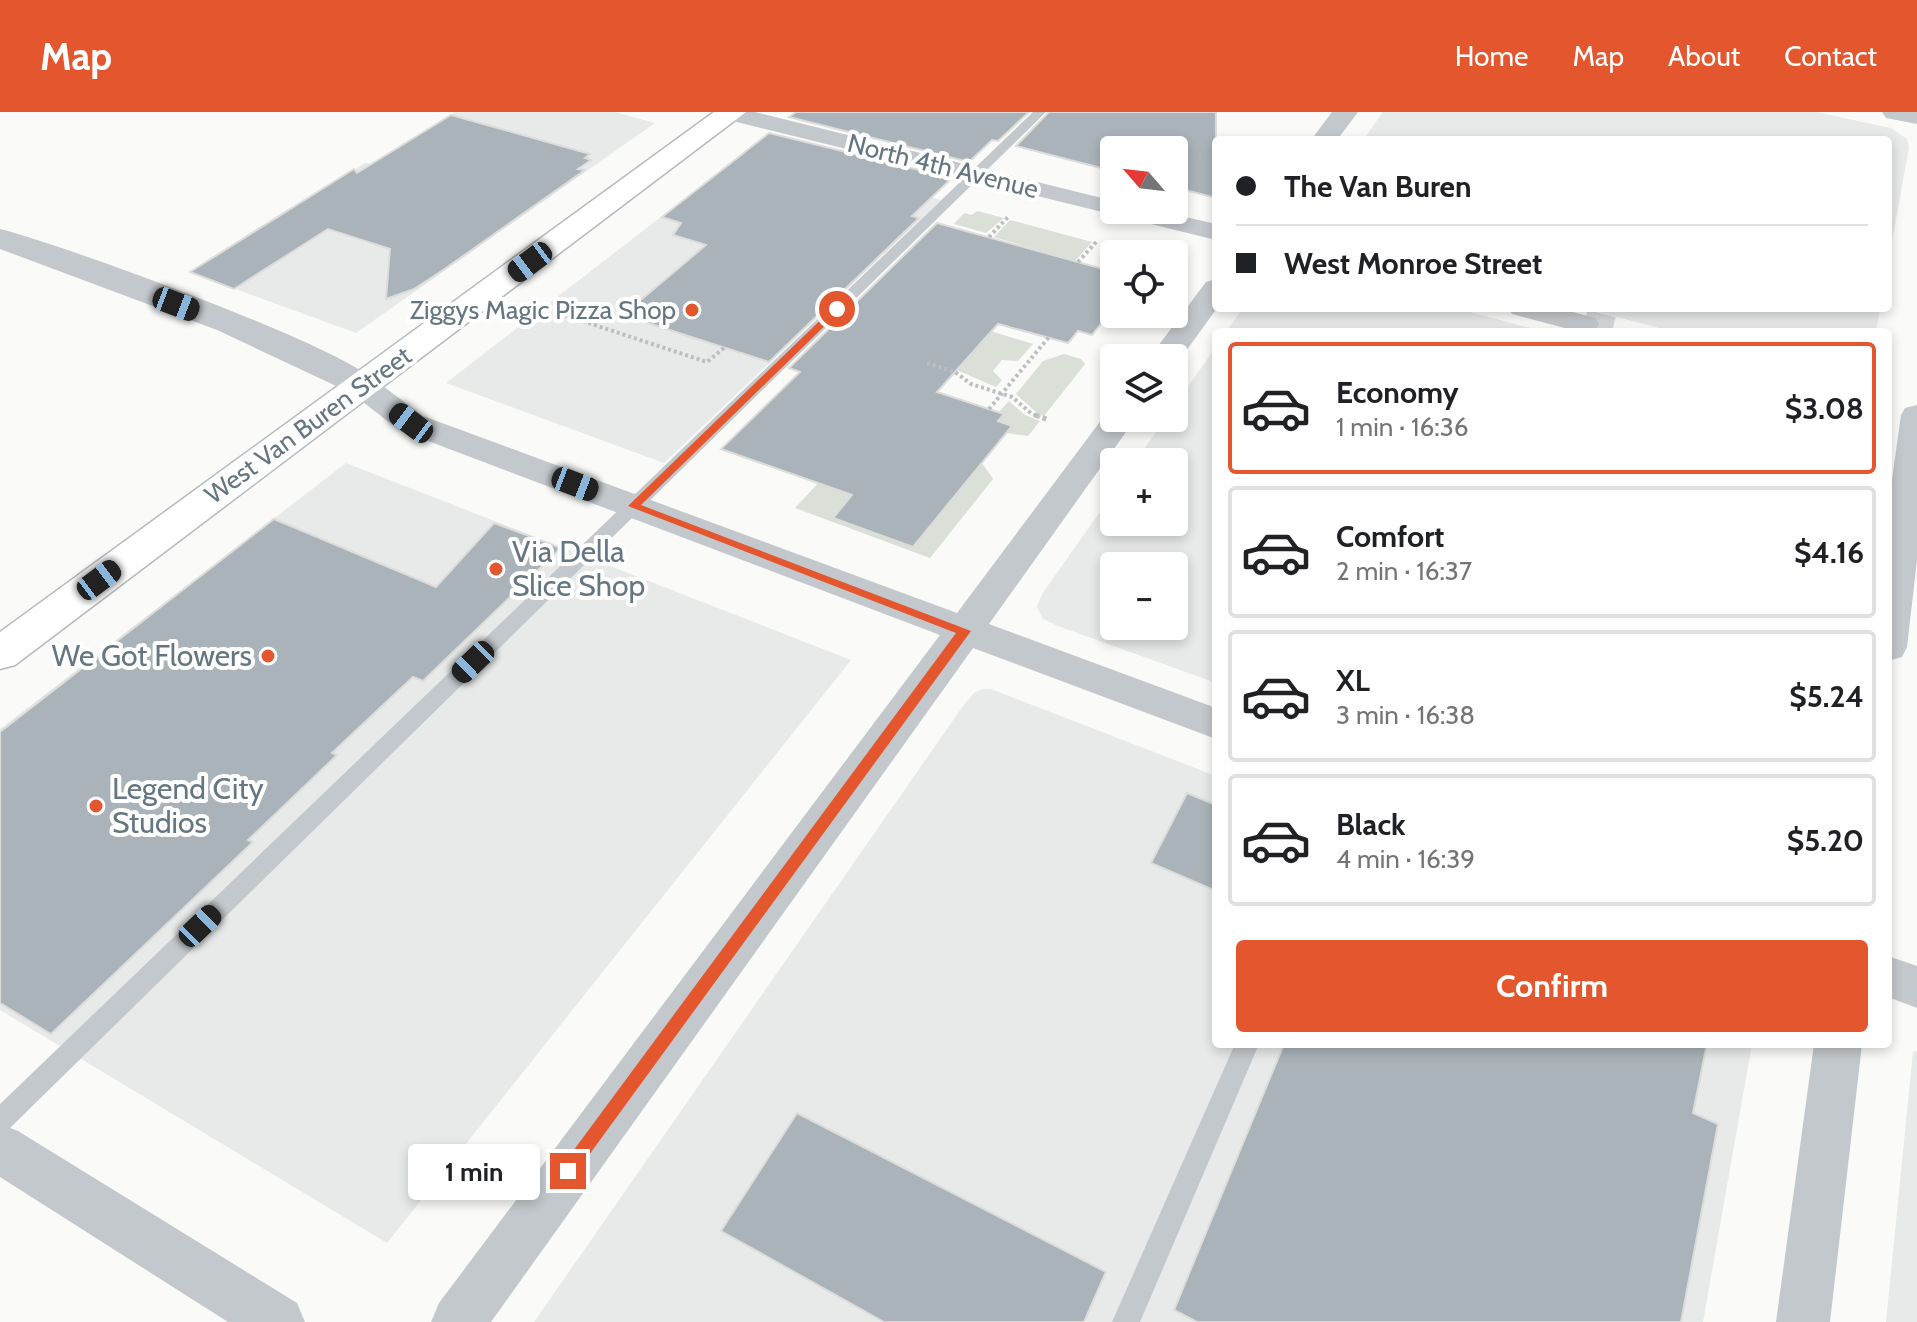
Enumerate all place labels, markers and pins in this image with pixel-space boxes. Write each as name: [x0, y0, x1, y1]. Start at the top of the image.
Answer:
place label: Ziggys Magic Pizza Shop: [410, 294, 676, 326]
marker: Ziggys Magic Pizza Shop: [683, 301, 701, 319]
place label: Via Della Slice Shop: [512, 533, 645, 604]
marker: Via Della Slice Shop: [487, 560, 505, 578]
place label: We Got Flowers: [52, 637, 252, 674]
marker: We Got Flowers: [259, 647, 277, 665]
place label: Legend City Studios: [112, 770, 264, 841]
marker: Legend City Studios: [87, 797, 105, 815]

